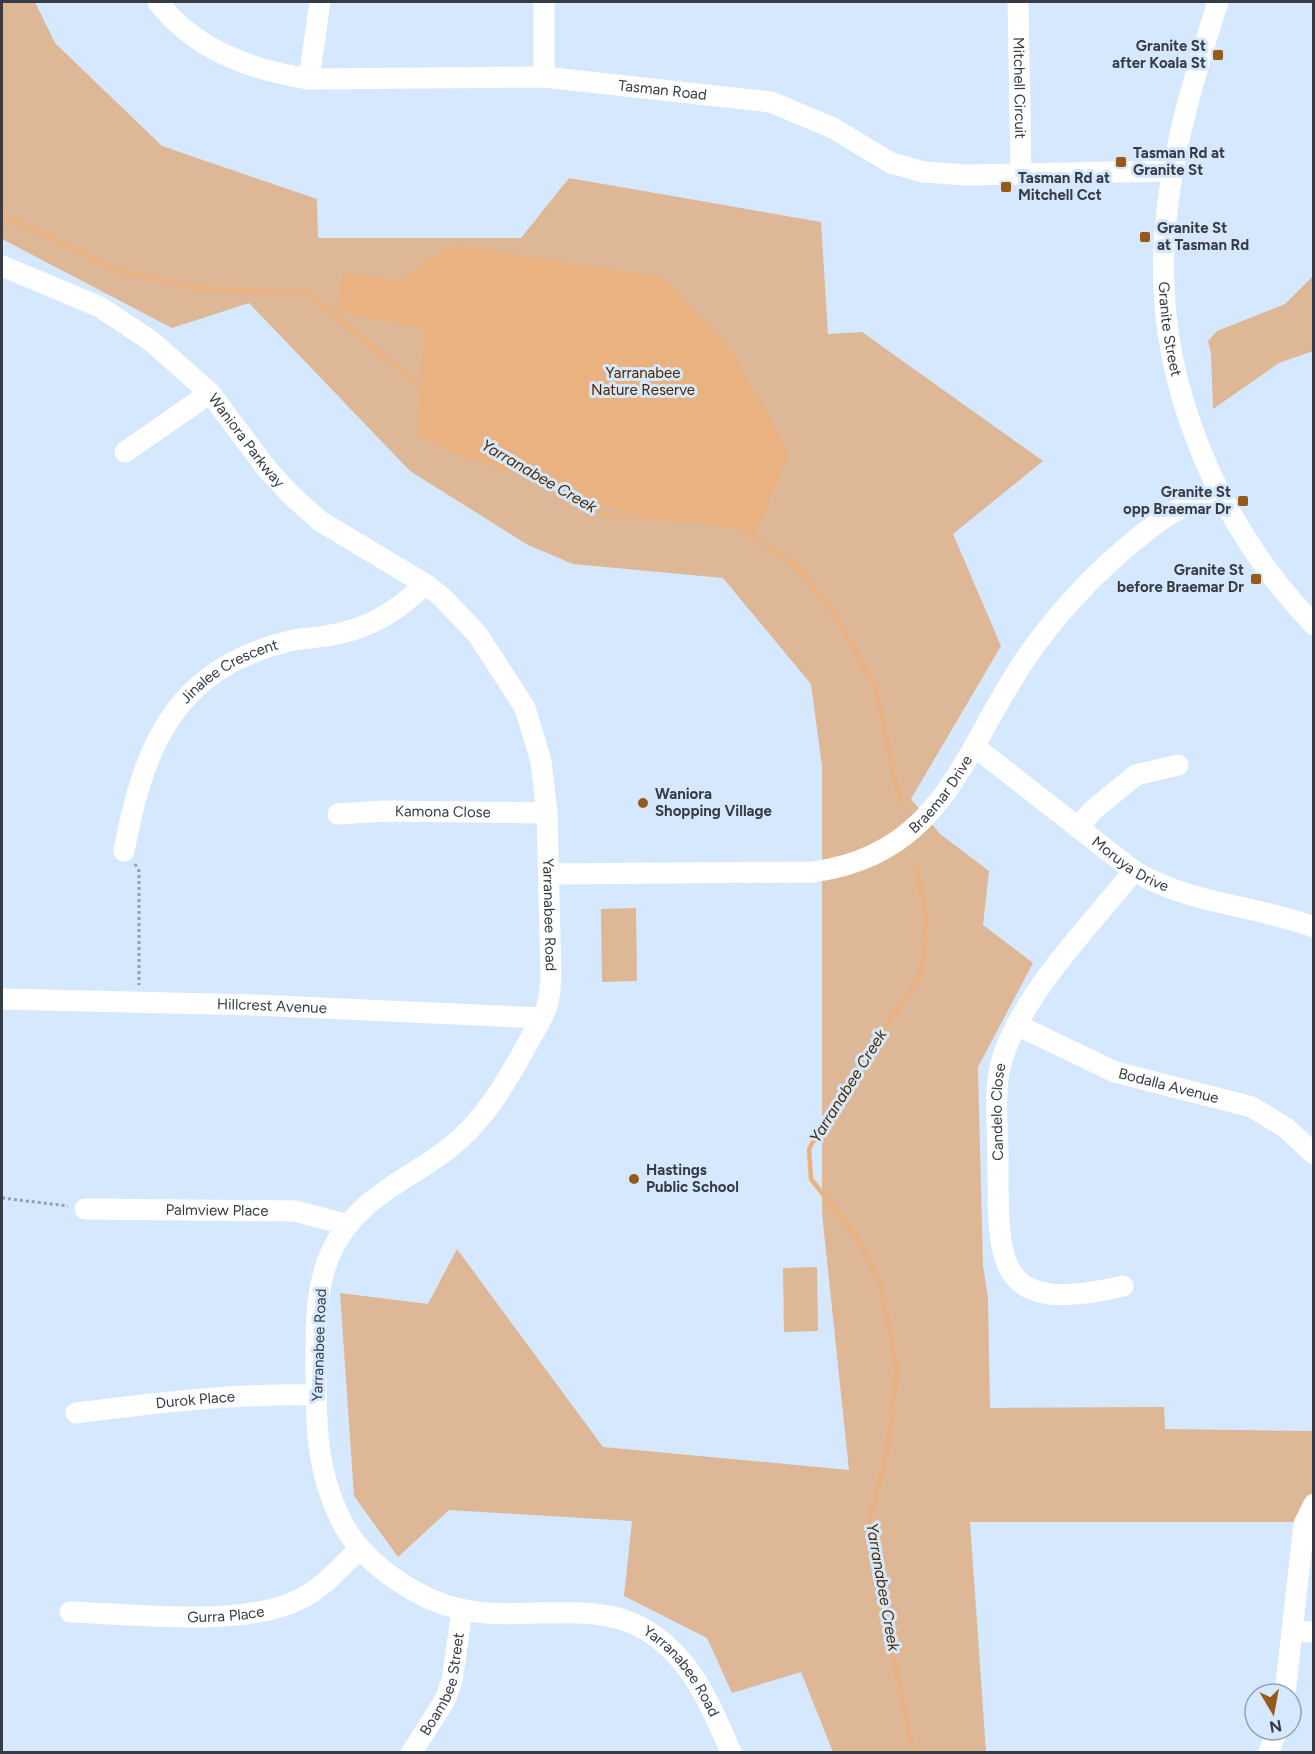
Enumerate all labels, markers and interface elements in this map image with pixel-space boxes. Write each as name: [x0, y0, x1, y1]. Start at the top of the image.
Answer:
street label: Mitchell Circuit: [1010, 37, 1029, 139]
place label: Granite St after Koala St: [1112, 37, 1206, 72]
marker: Granite St after Koala St: [1211, 48, 1225, 62]
street label: Tasman Road: [617, 76, 708, 104]
place label: Tasman Rd at Granite St: [1133, 144, 1225, 179]
marker: Tasman Rd at Granite St: [1114, 155, 1128, 169]
place label: Tasman Rd at Mitchell Cct: [1018, 169, 1110, 204]
marker: Tasman Rd at Mitchell Cct: [999, 180, 1013, 194]
place label: Granite St at Tasman Rd: [1157, 219, 1249, 254]
marker: Granite St at Tasman Rd: [1138, 230, 1152, 244]
street label: Granite Street: [1155, 281, 1186, 379]
park label: Yarranabee Nature Reserve: [591, 364, 695, 399]
street label: Waniora Parkway: [204, 390, 289, 491]
water label: Yarranabee Creek: [478, 435, 601, 517]
place label: Granite St opp Braemar Dr: [1123, 483, 1231, 518]
marker: Granite St opp Braemar Dr: [1236, 494, 1250, 508]
place label: Granite St before Braemar Dr: [1117, 561, 1244, 596]
marker: Granite St before Braemar Dr: [1249, 572, 1263, 586]
street label: Jinalee Crescent: [176, 635, 281, 707]
street label: Braemar Drive: [905, 752, 976, 837]
place label: Waniora Shopping Village: [655, 785, 773, 820]
marker: Waniora Shopping Village: [636, 796, 650, 810]
street label: Kamona Close: [395, 802, 491, 821]
street label: Moruya Drive: [1088, 833, 1171, 896]
street label: Yarranabee Road: [539, 858, 560, 972]
street label: Hillcrest Avenue: [217, 995, 327, 1017]
water label: Yarranabee Creek: [806, 1025, 891, 1146]
street label: Candelo Close: [988, 1061, 1010, 1161]
street label: Bodalla Avenue: [1116, 1064, 1221, 1107]
place label: Hastings Public School: [646, 1161, 739, 1196]
marker: Hastings Public School: [627, 1172, 641, 1186]
street label: Palmview Place: [165, 1201, 269, 1220]
street label: Yarranabee Road: [308, 1288, 330, 1402]
street label: Durok Place: [155, 1388, 235, 1412]
water label: Yarranabee Creek: [862, 1521, 904, 1654]
street label: Gurra Place: [187, 1602, 266, 1626]
street label: Yarranabee Road: [640, 1622, 723, 1720]
street label: Boambee Street: [416, 1631, 468, 1739]
north arrow: [1243, 1682, 1303, 1742]
text: N: [1268, 1716, 1283, 1737]

